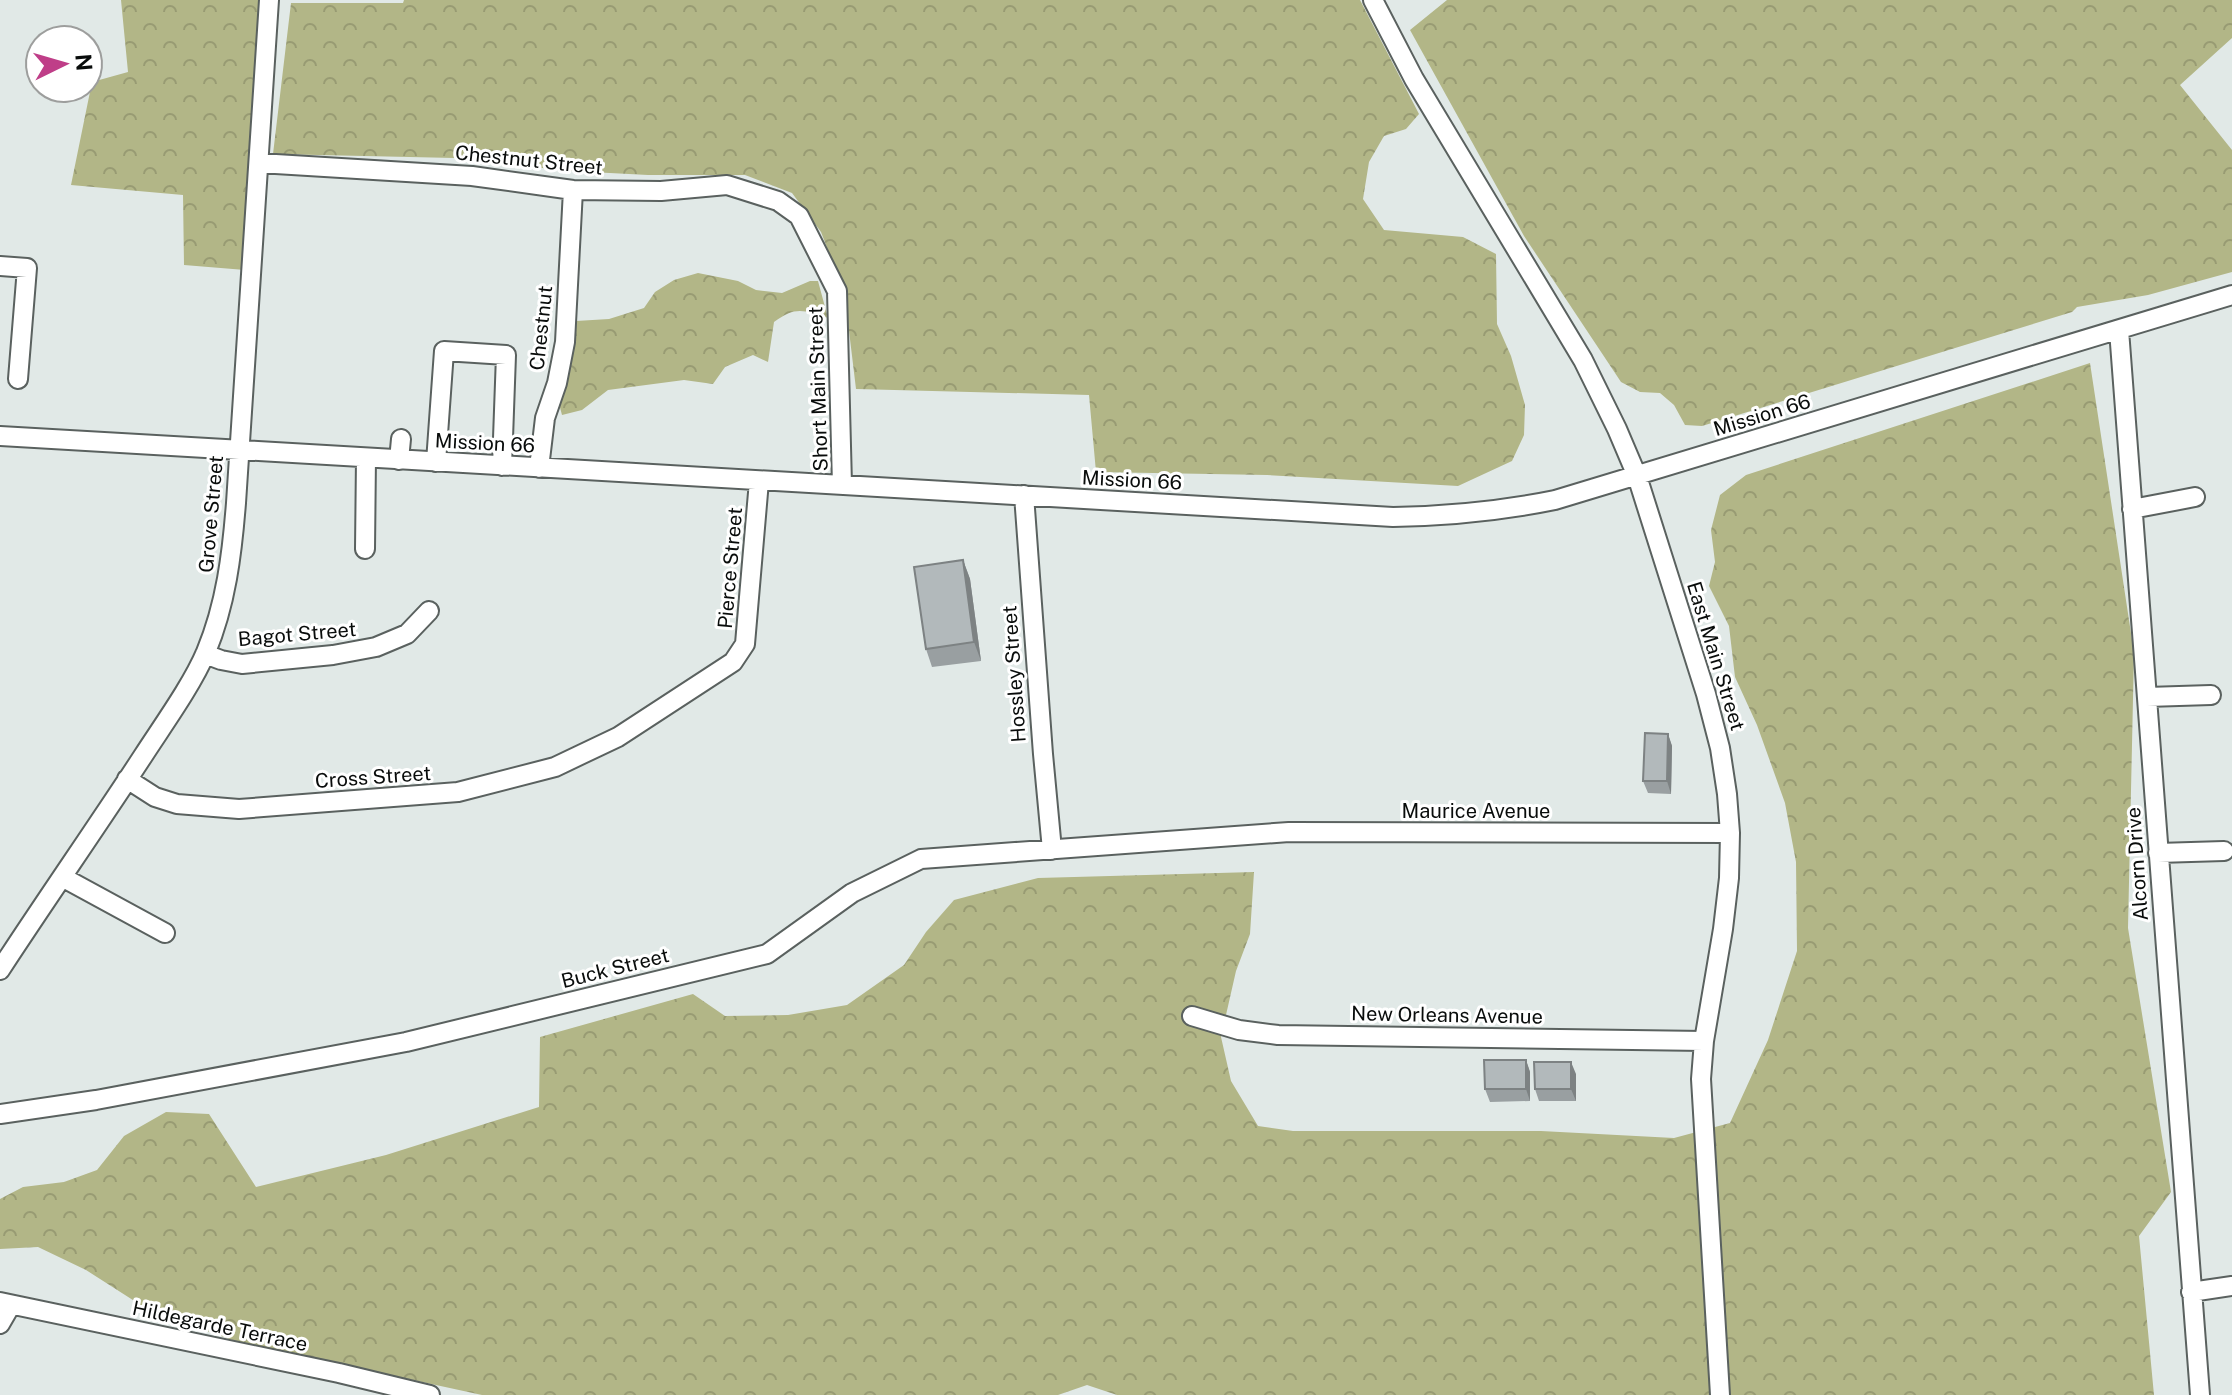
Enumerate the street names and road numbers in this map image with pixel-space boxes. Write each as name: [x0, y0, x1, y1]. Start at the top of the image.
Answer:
street label: Chestnut Street: [454, 140, 604, 180]
street label: Chestnut: [525, 284, 557, 372]
street label: Short Main Street: [803, 306, 833, 472]
street label: Mission 66: [1711, 389, 1813, 441]
street label: Mission 66: [434, 428, 536, 458]
street label: Grove Street: [194, 454, 228, 574]
street label: Mission 66: [1081, 465, 1183, 495]
street label: Pierce Street: [713, 506, 747, 630]
street label: East Main Street: [1682, 579, 1750, 733]
street label: Hossley Street: [997, 605, 1031, 743]
street label: Bagot Street: [237, 617, 357, 651]
street label: Cross Street: [314, 761, 432, 793]
street label: Maurice Avenue: [1402, 799, 1550, 823]
street label: Alcorn Drive: [2121, 806, 2153, 922]
street label: Buck Street: [559, 943, 671, 993]
street label: New Orleans Avenue: [1351, 1001, 1543, 1029]
street label: Hildegarde Terrace: [130, 1296, 310, 1356]

